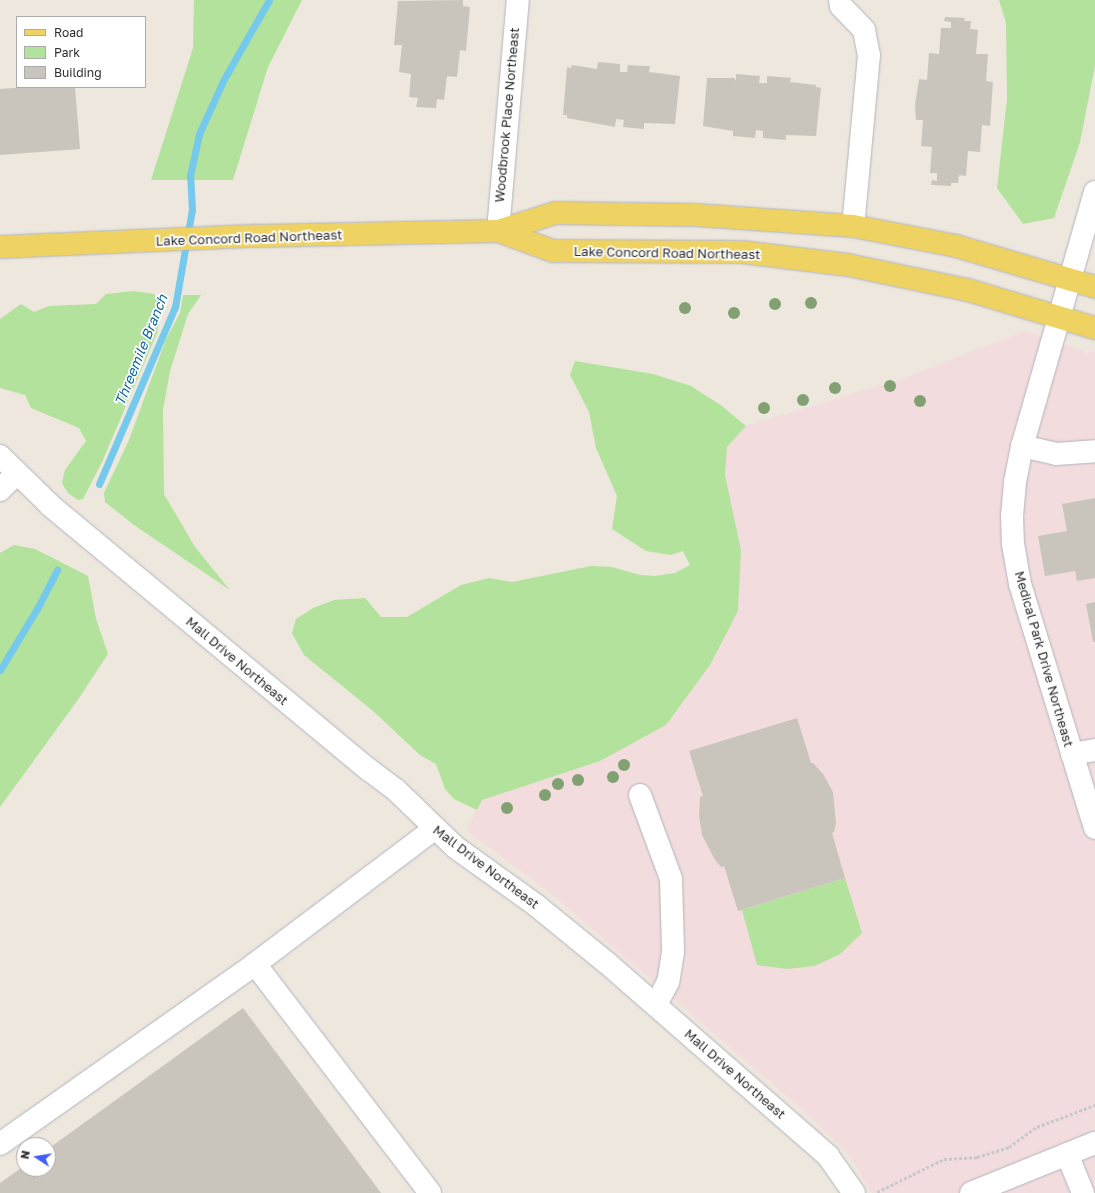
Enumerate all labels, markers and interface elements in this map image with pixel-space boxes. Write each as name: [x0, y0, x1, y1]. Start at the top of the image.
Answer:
legend: [16, 16, 146, 88]
text: Road: [54, 25, 83, 40]
street label: Woodbrook Place Northeast: [492, 27, 522, 203]
text: Park: [54, 45, 80, 60]
text: Building: [54, 65, 102, 80]
street label: Lake Concord Road Northeast: [155, 227, 343, 249]
street label: Lake Concord Road Northeast: [574, 244, 760, 262]
water label: Threemile Branch: [111, 292, 171, 408]
street label: Medical Park Drive Northeast: [1011, 569, 1077, 749]
street label: Mall Drive Northeast: [183, 614, 291, 708]
street label: Mall Drive Northeast: [430, 822, 542, 912]
street label: Mall Drive Northeast: [681, 1026, 789, 1122]
north arrow: [16, 1137, 56, 1177]
text: N: [18, 1149, 32, 1160]

